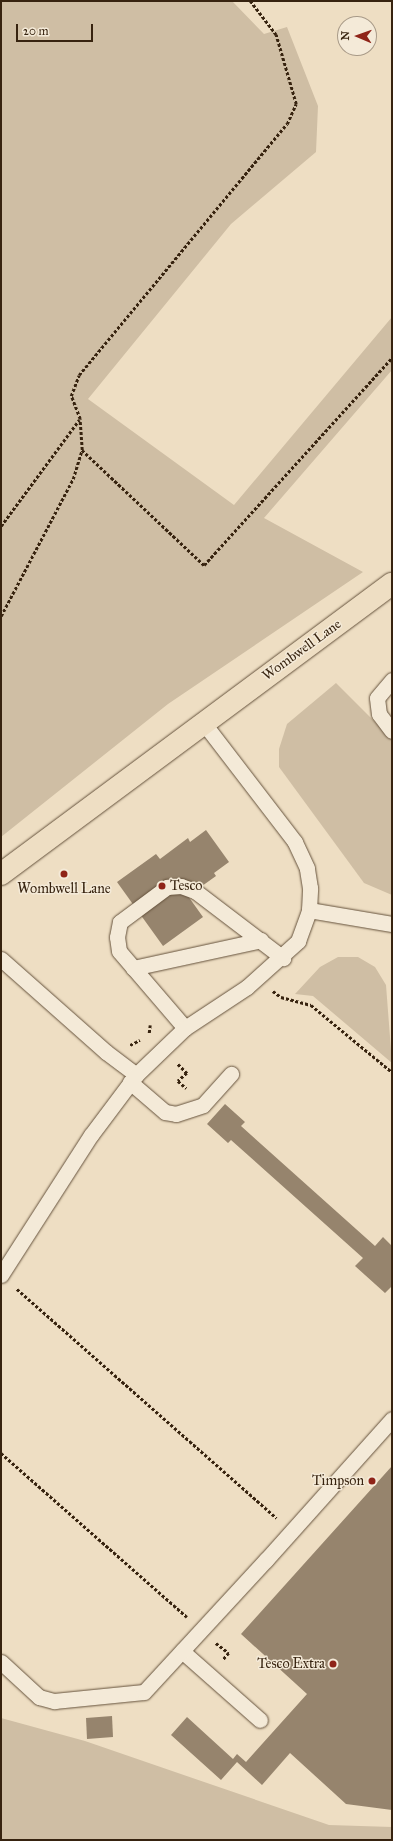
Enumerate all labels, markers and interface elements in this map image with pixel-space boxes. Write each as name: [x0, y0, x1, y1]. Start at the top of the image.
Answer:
scale bar: [18, 16, 95, 42]
north arrow: [337, 16, 377, 56]
text: 20 m: [23, 24, 49, 38]
text: N: [339, 31, 352, 40]
street label: Wombwell Lane: [259, 616, 345, 684]
marker: Wombwell Lane: [59, 869, 69, 879]
place label: Tesco: [170, 878, 202, 894]
place label: Wombwell Lane: [17, 881, 111, 897]
marker: Tesco: [157, 881, 167, 891]
place label: Timpson: [312, 1473, 364, 1489]
marker: Timpson: [367, 1476, 377, 1486]
place label: Tesco Extra: [257, 1656, 325, 1672]
marker: Tesco Extra: [328, 1659, 338, 1669]

